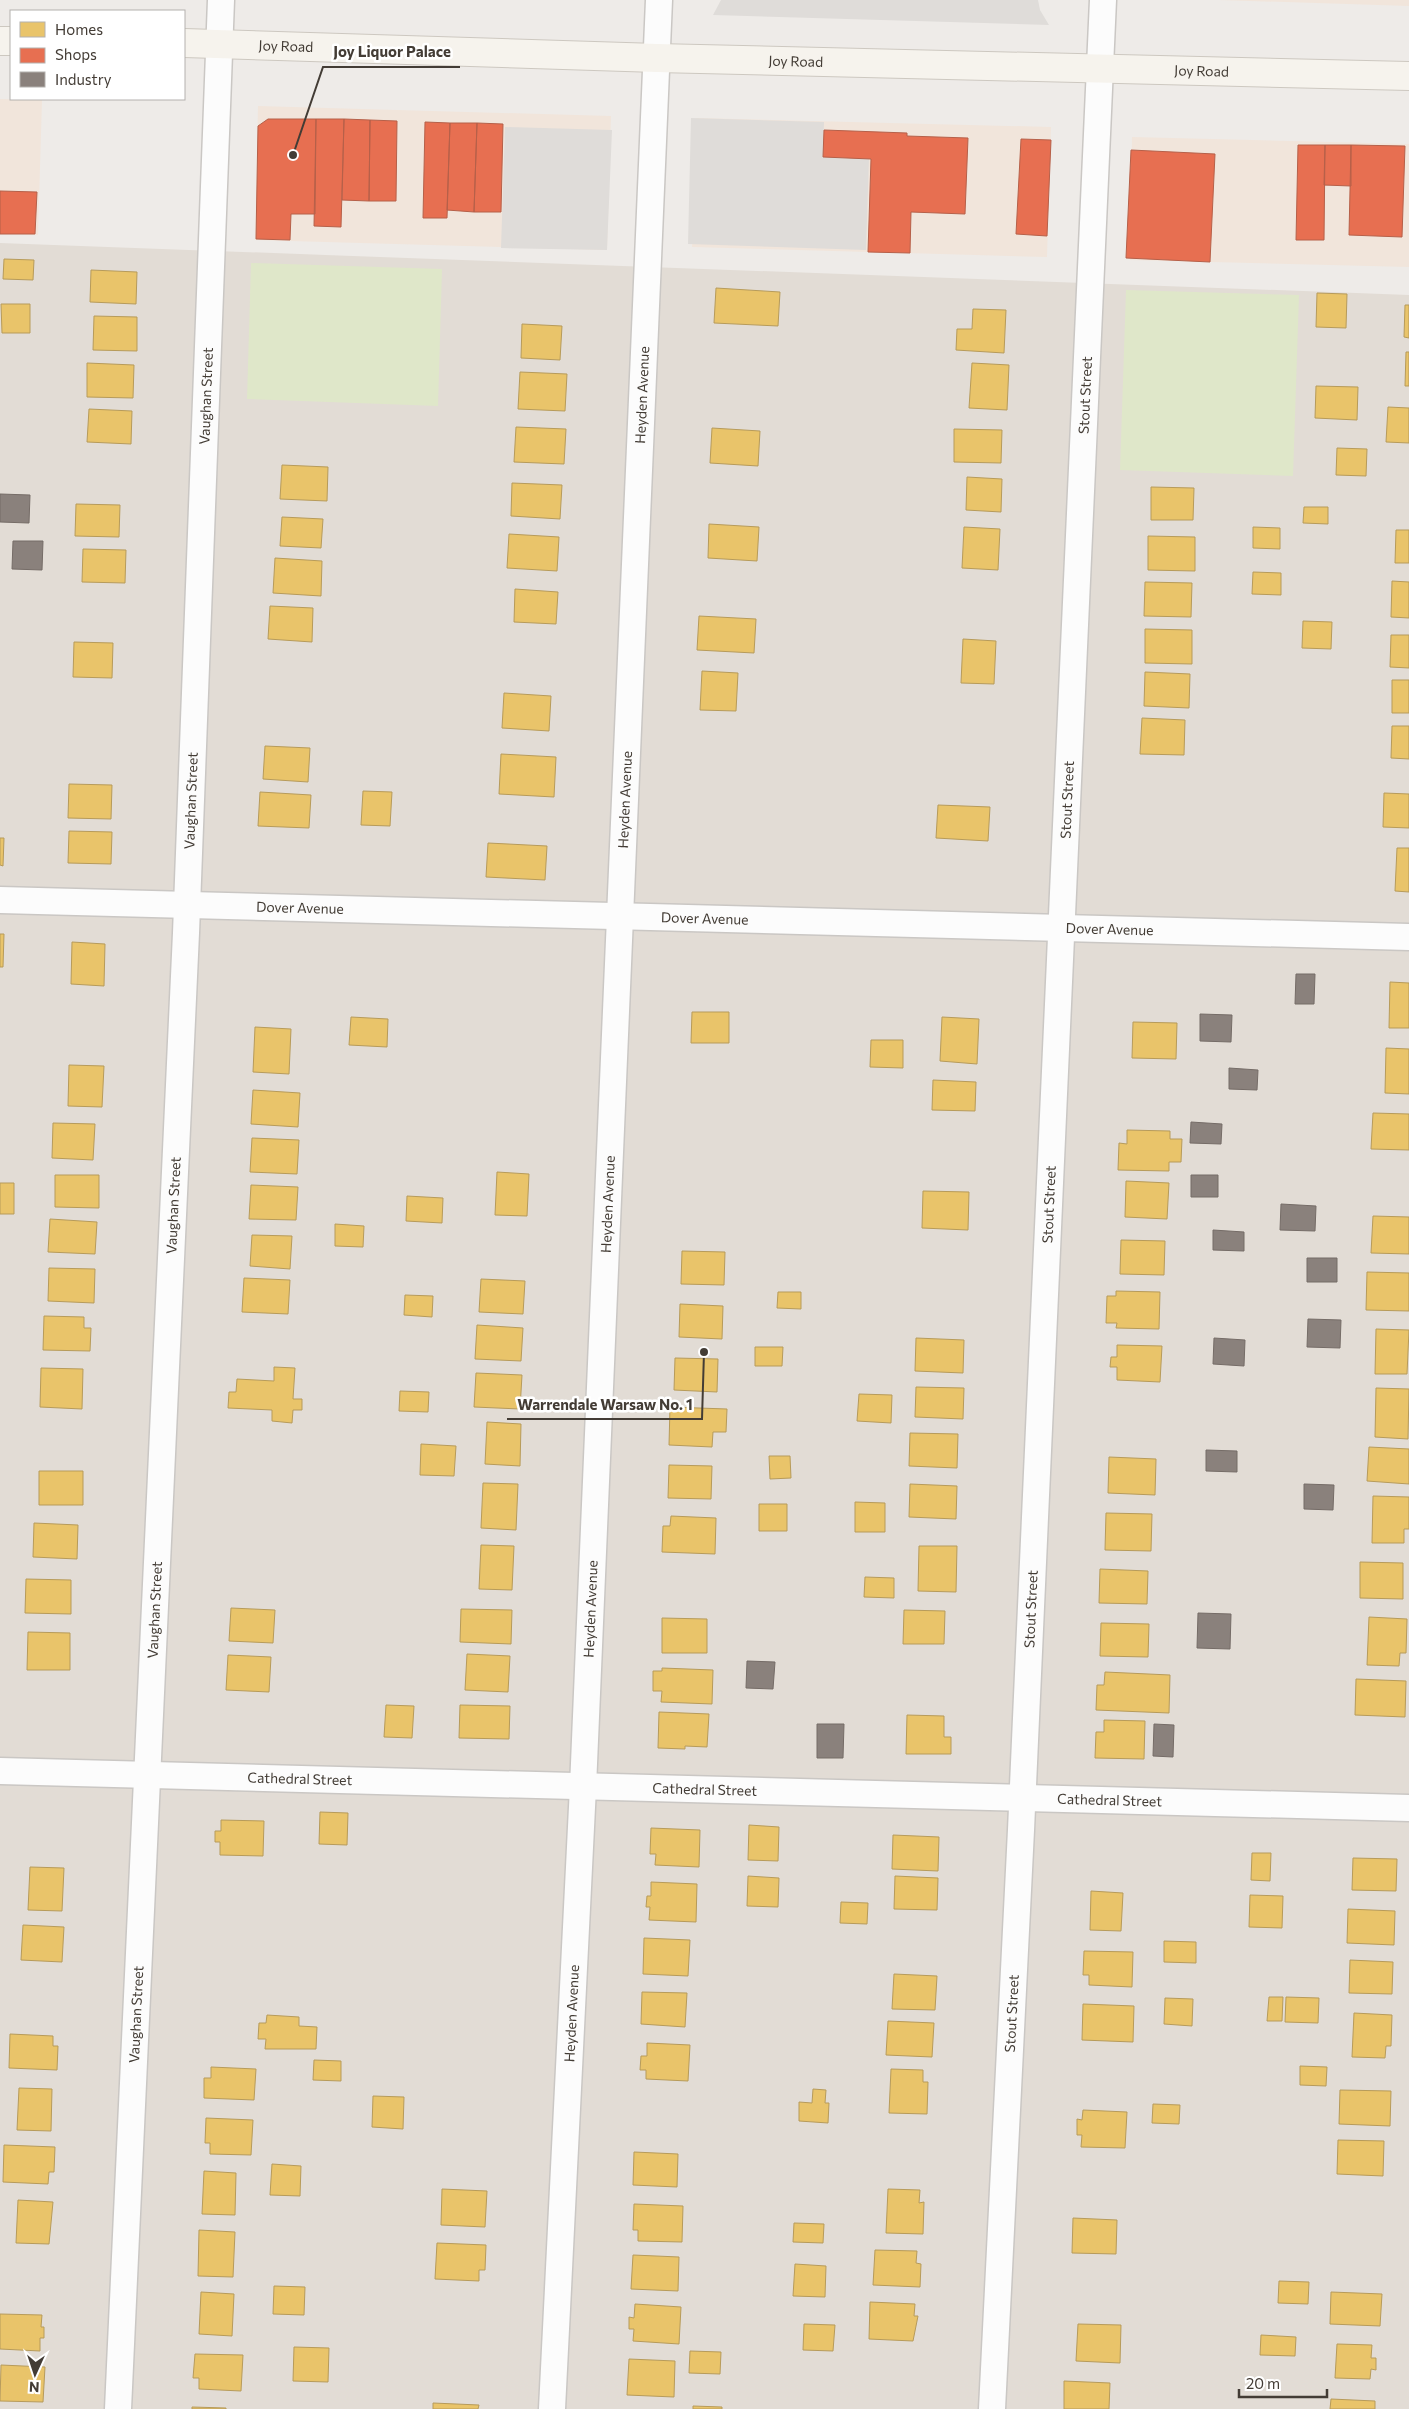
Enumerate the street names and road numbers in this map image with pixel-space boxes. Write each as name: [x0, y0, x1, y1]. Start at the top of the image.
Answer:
street label: Joy Road: [258, 36, 314, 55]
street label: Joy Road: [768, 52, 823, 70]
street label: Joy Road: [1174, 61, 1229, 80]
street label: Heyden Avenue: [631, 346, 652, 444]
street label: Vaughan Street: [195, 347, 216, 445]
street label: Stout Street: [1075, 356, 1095, 434]
street label: Heyden Avenue: [614, 750, 635, 849]
street label: Vaughan Street: [180, 751, 201, 850]
street label: Stout Street: [1056, 760, 1077, 839]
street label: Dover Avenue: [256, 898, 344, 917]
street label: Dover Avenue: [661, 908, 749, 928]
street label: Dover Avenue: [1066, 919, 1154, 938]
street label: Heyden Avenue: [597, 1155, 618, 1253]
street label: Vaughan Street: [162, 1156, 184, 1254]
street label: Stout Street: [1038, 1165, 1059, 1244]
street label: Heyden Avenue: [580, 1560, 601, 1658]
street label: Vaughan Street: [144, 1561, 165, 1659]
street label: Stout Street: [1020, 1569, 1041, 1648]
street label: Cathedral Street: [247, 1769, 353, 1788]
street label: Cathedral Street: [652, 1779, 758, 1799]
street label: Cathedral Street: [1057, 1790, 1163, 1810]
street label: Heyden Avenue: [560, 1964, 582, 2063]
street label: Vaughan Street: [125, 1965, 146, 2063]
street label: Stout Street: [1001, 1974, 1022, 2053]

